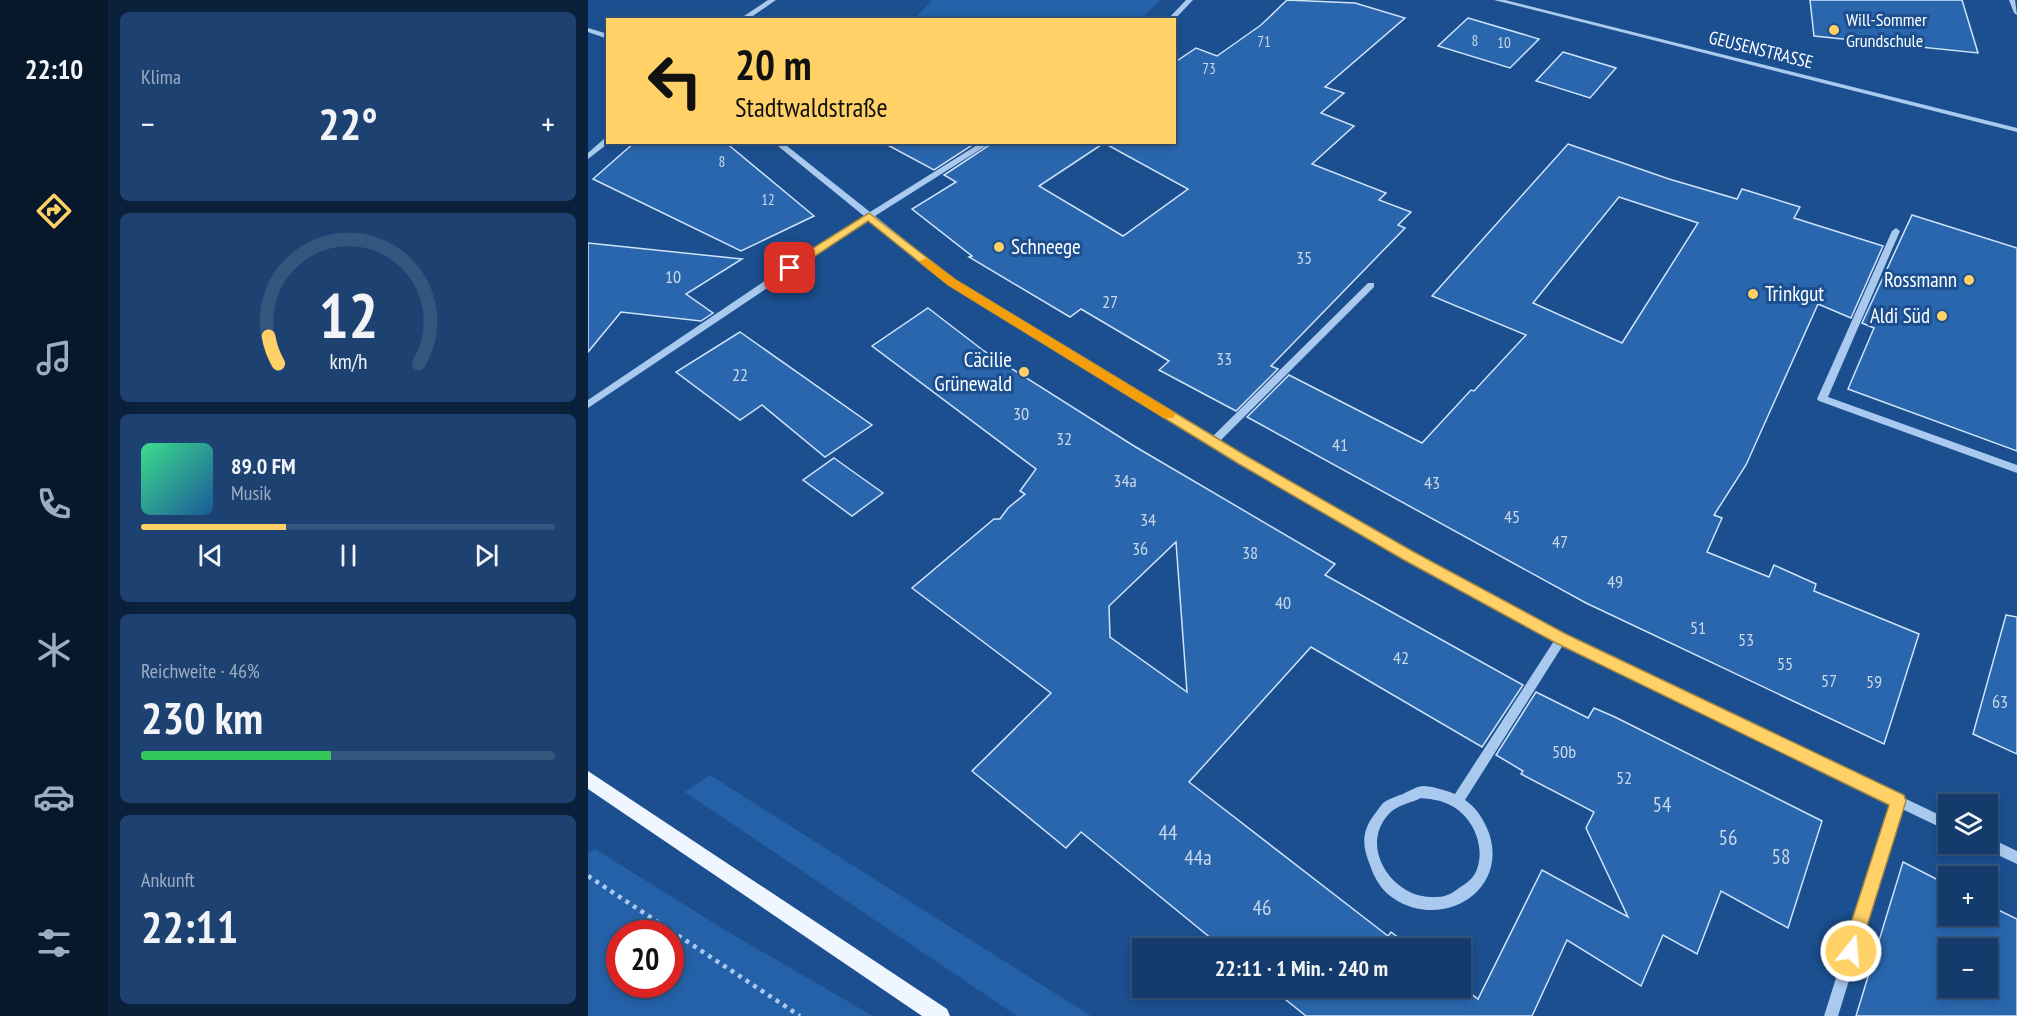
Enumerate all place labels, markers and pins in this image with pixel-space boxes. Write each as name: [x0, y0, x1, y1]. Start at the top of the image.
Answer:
place label: Will-Sommer Grundschule: [1846, 8, 1927, 52]
marker: Will-Sommer Grundschule: [1827, 23, 1841, 37]
place label: Schneege: [1011, 233, 1081, 260]
marker: Schneege: [992, 240, 1006, 254]
pin: [764, 242, 815, 293]
place label: Rossmann: [1884, 266, 1957, 293]
marker: Rossmann: [1962, 273, 1976, 287]
place label: Trinkgut: [1765, 280, 1824, 307]
marker: Trinkgut: [1746, 287, 1760, 301]
place label: Aldi Süd: [1870, 302, 1930, 329]
marker: Aldi Süd: [1935, 309, 1949, 323]
place label: Cäcilie Grünewald: [934, 346, 1012, 397]
marker: Cäcilie Grünewald: [1017, 365, 1031, 379]

